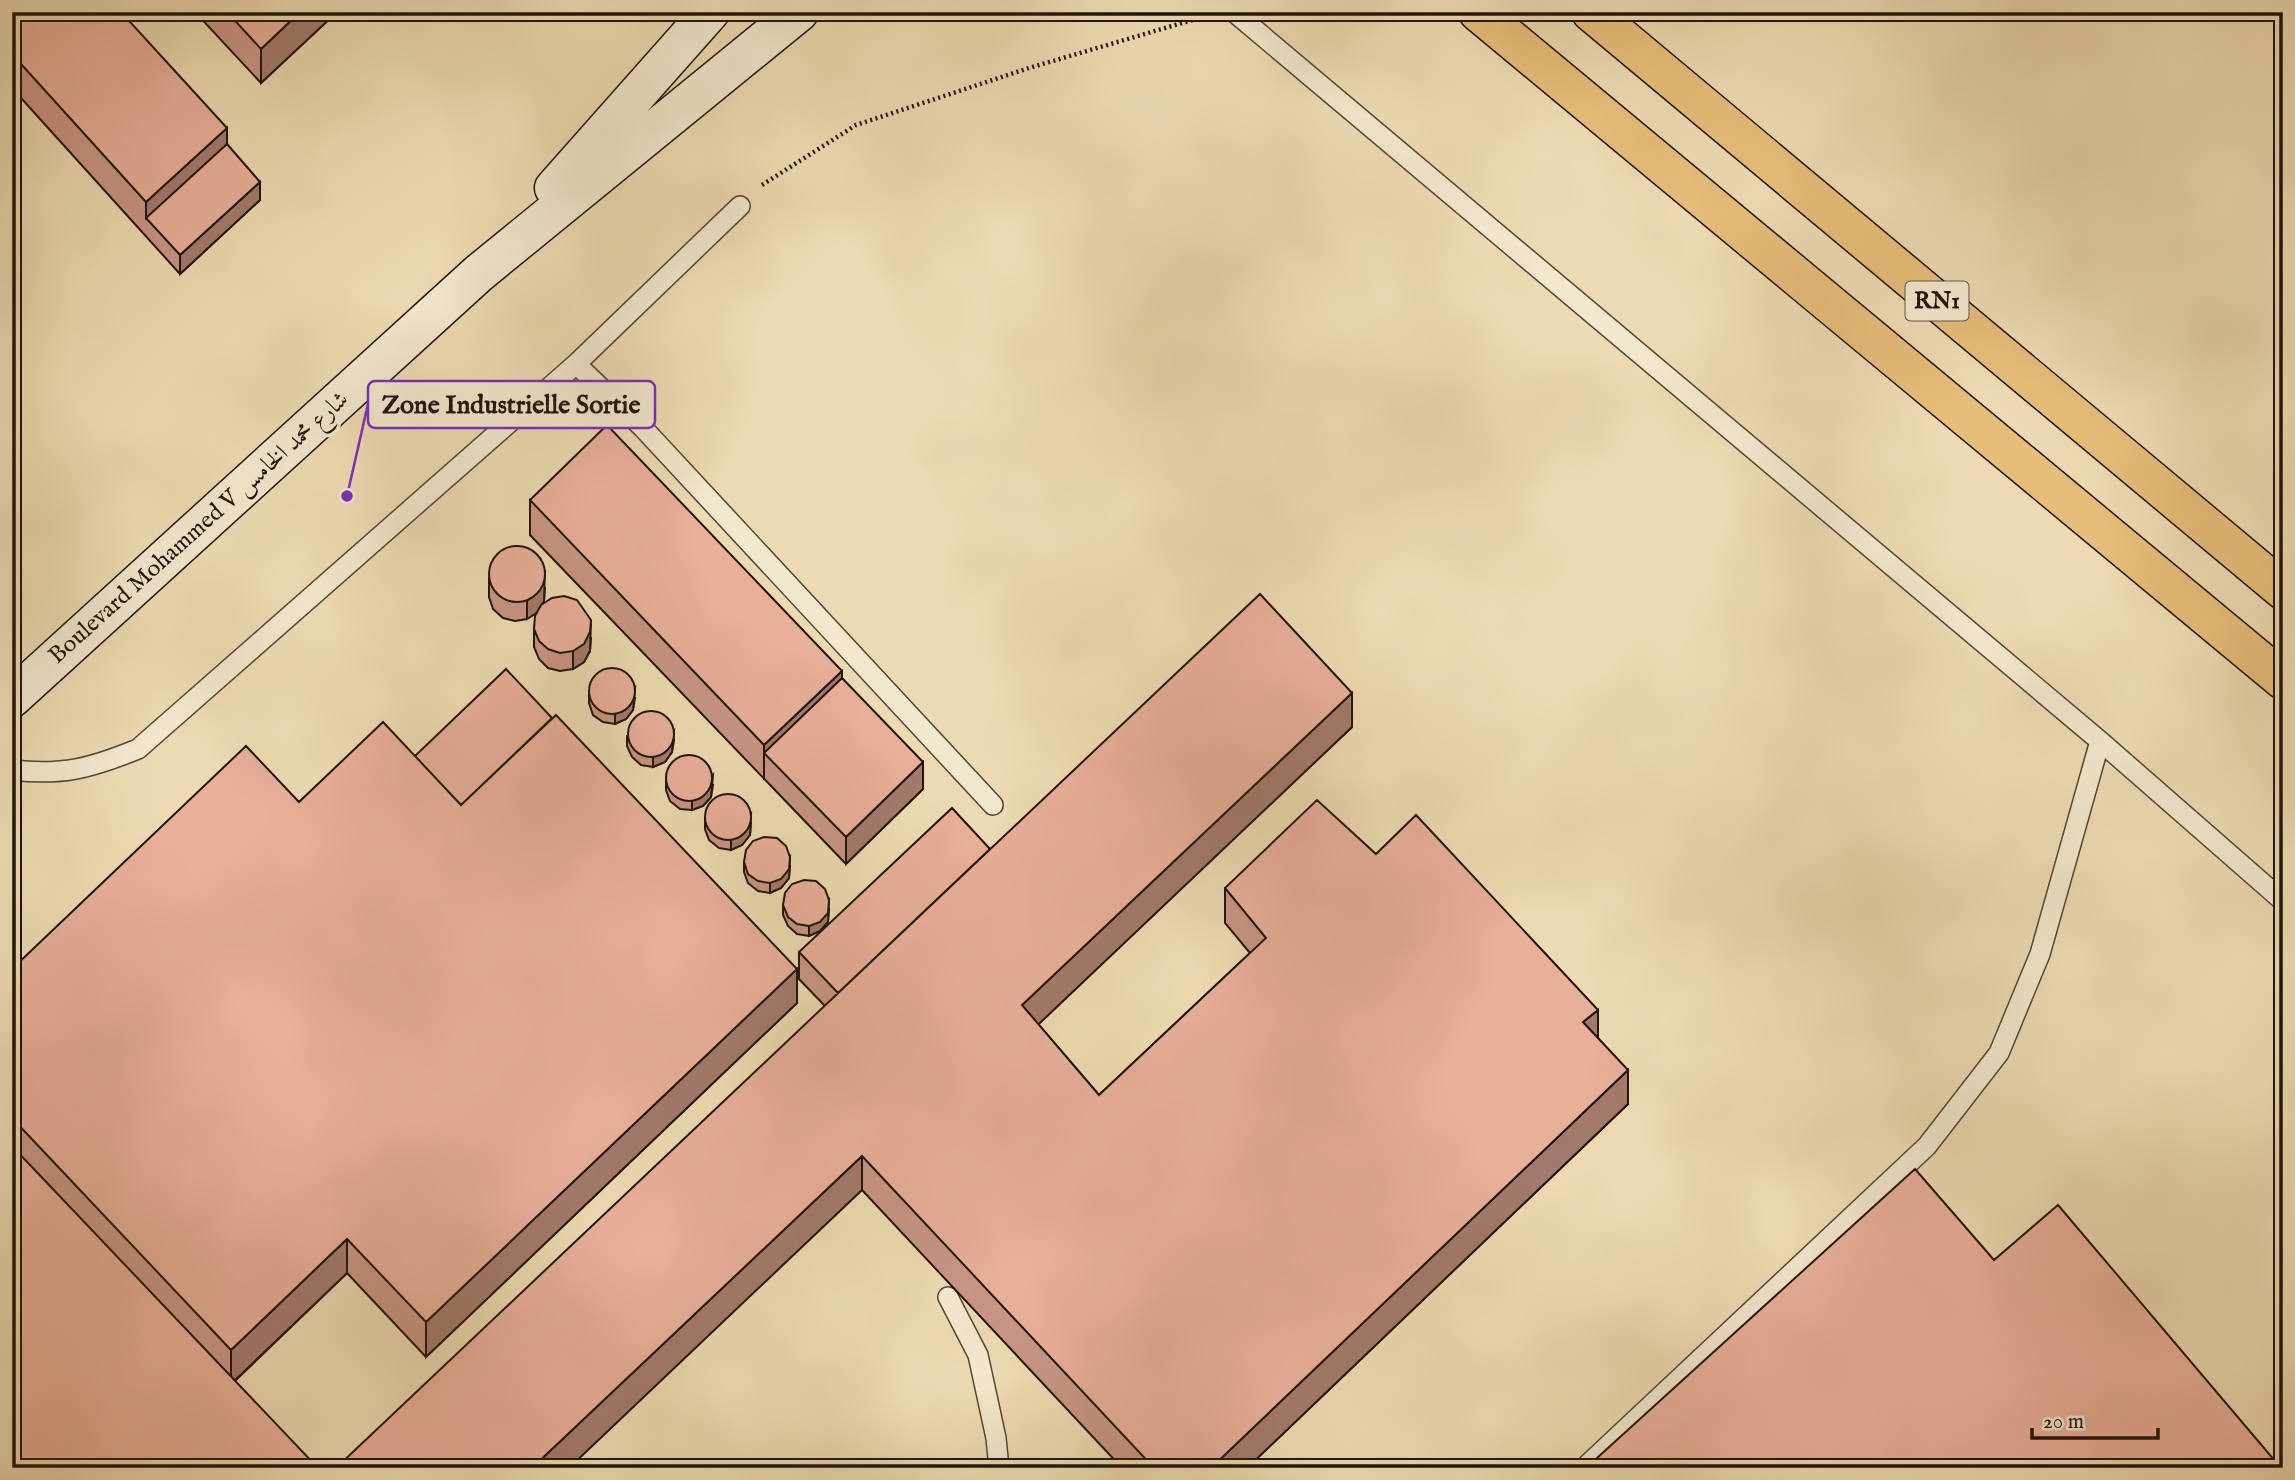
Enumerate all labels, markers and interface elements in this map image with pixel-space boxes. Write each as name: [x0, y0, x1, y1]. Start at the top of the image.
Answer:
road number: RN1: [1906, 282, 1968, 320]
callout: Zone Industrielle Sortie: [368, 381, 655, 428]
street label: Boulevard Mohammed V شارع محمد الخامس: [42, 385, 358, 673]
text: Zone Industrielle Sortie: [382, 389, 640, 422]
scale bar: [2032, 1396, 2158, 1440]
text: 20 m: [2043, 1409, 2084, 1436]

